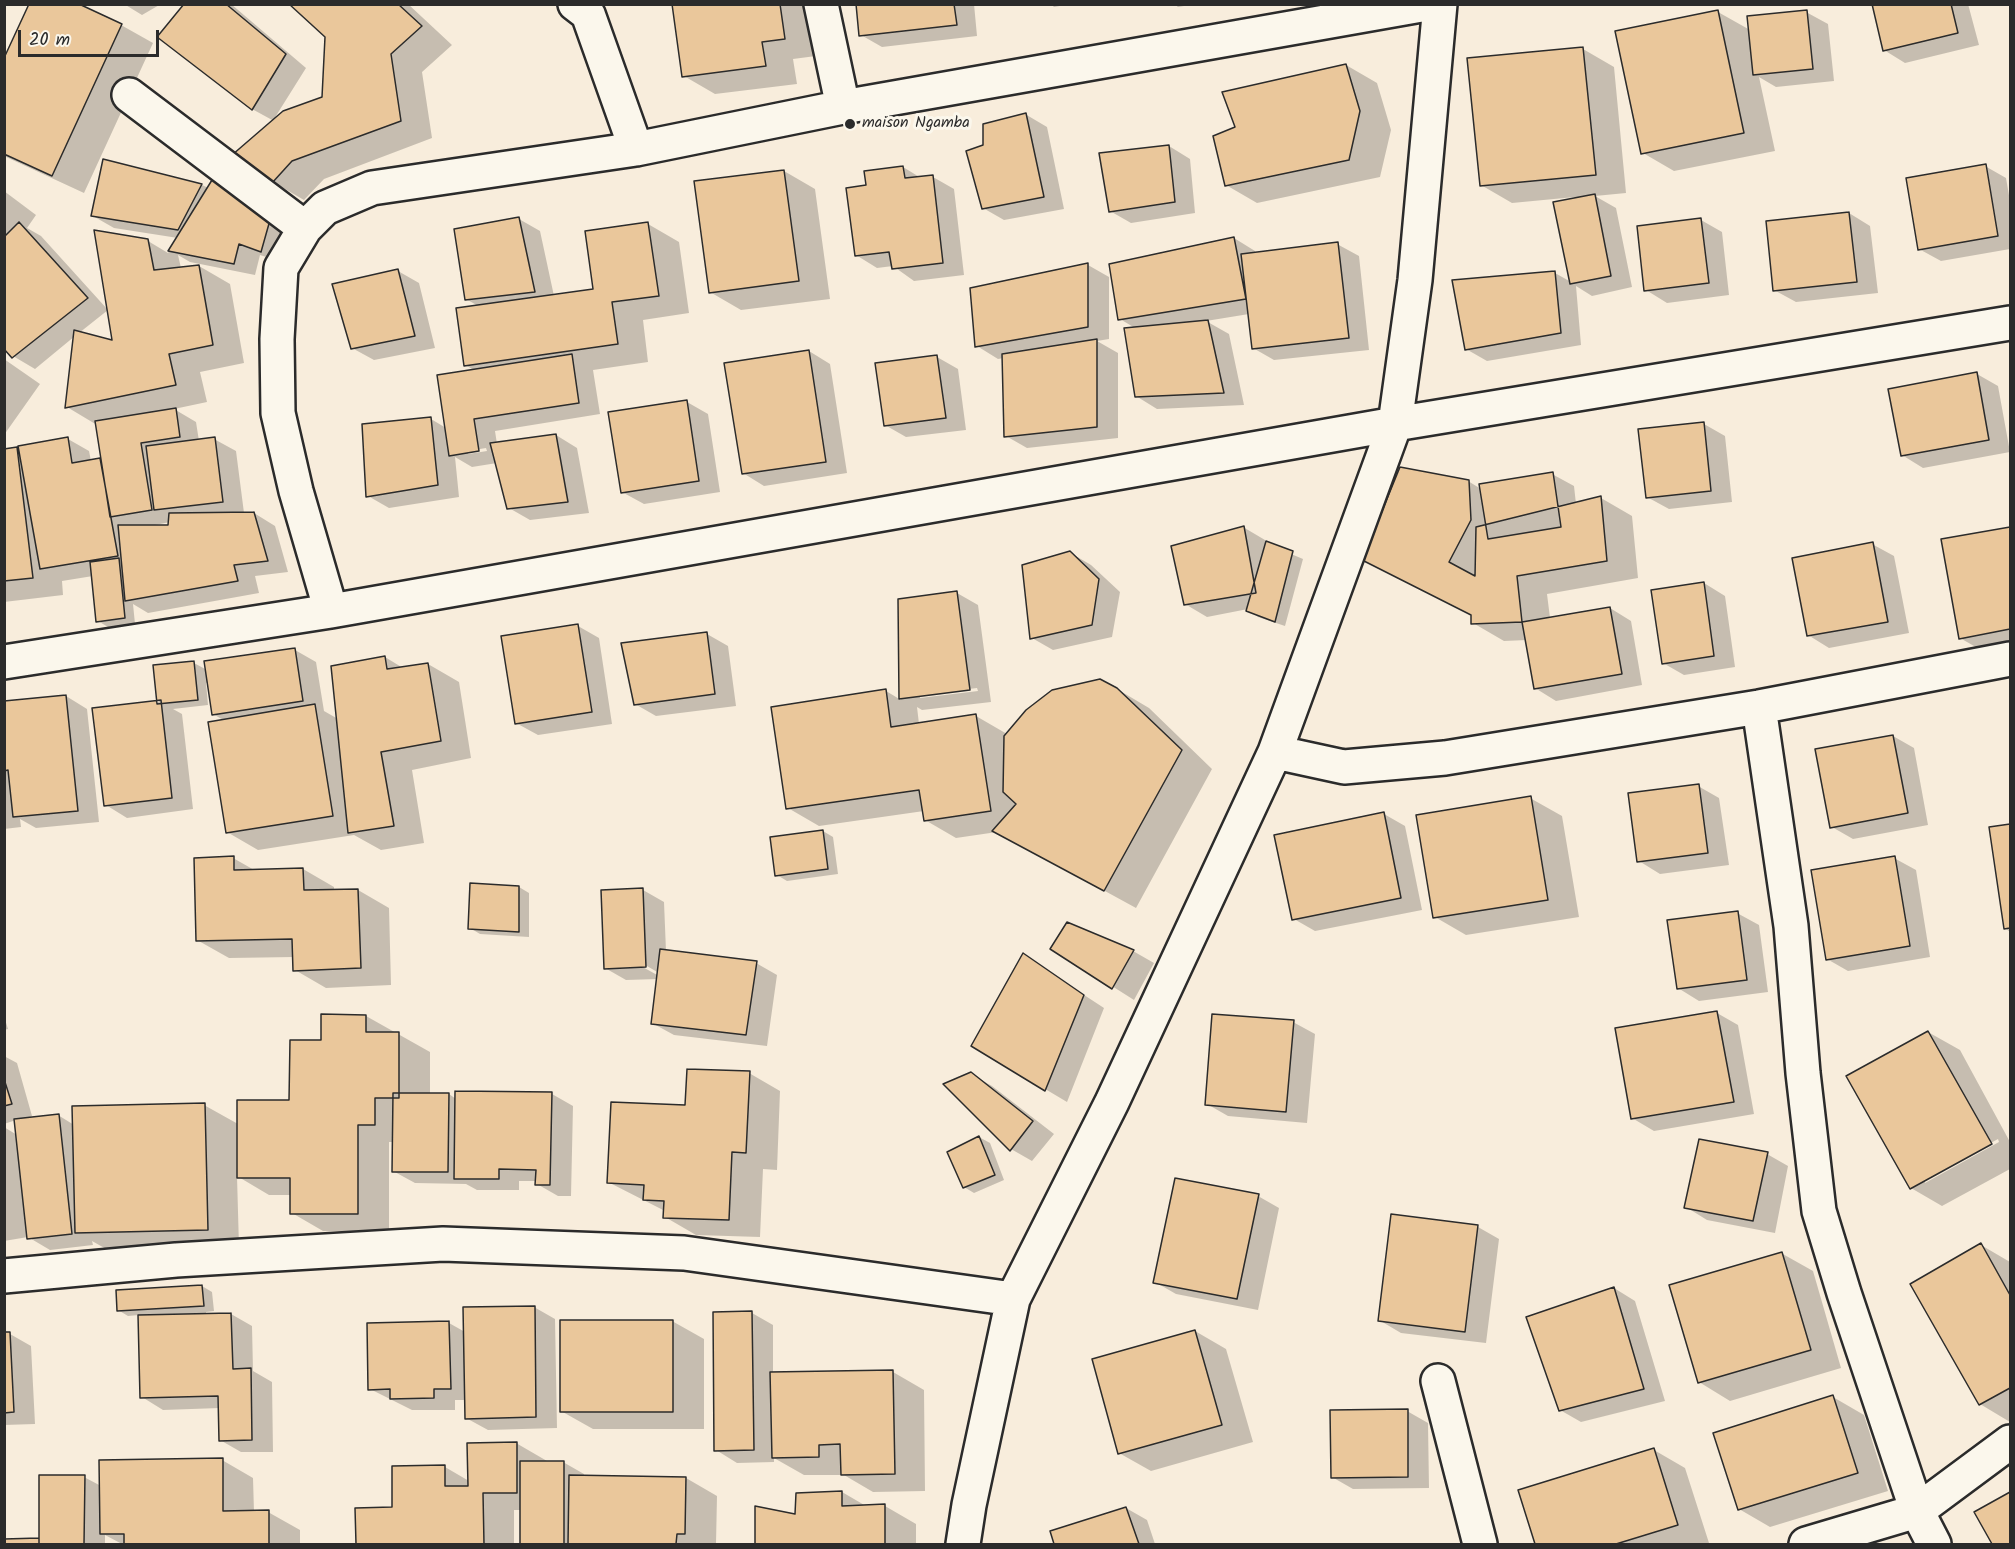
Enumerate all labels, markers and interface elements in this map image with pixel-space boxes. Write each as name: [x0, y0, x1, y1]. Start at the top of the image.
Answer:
scale bar: [21, 18, 162, 56]
text: 20 m: [29, 26, 70, 55]
place label: maison Ngamba: [862, 114, 970, 134]
marker: maison Ngamba: [843, 117, 857, 131]

